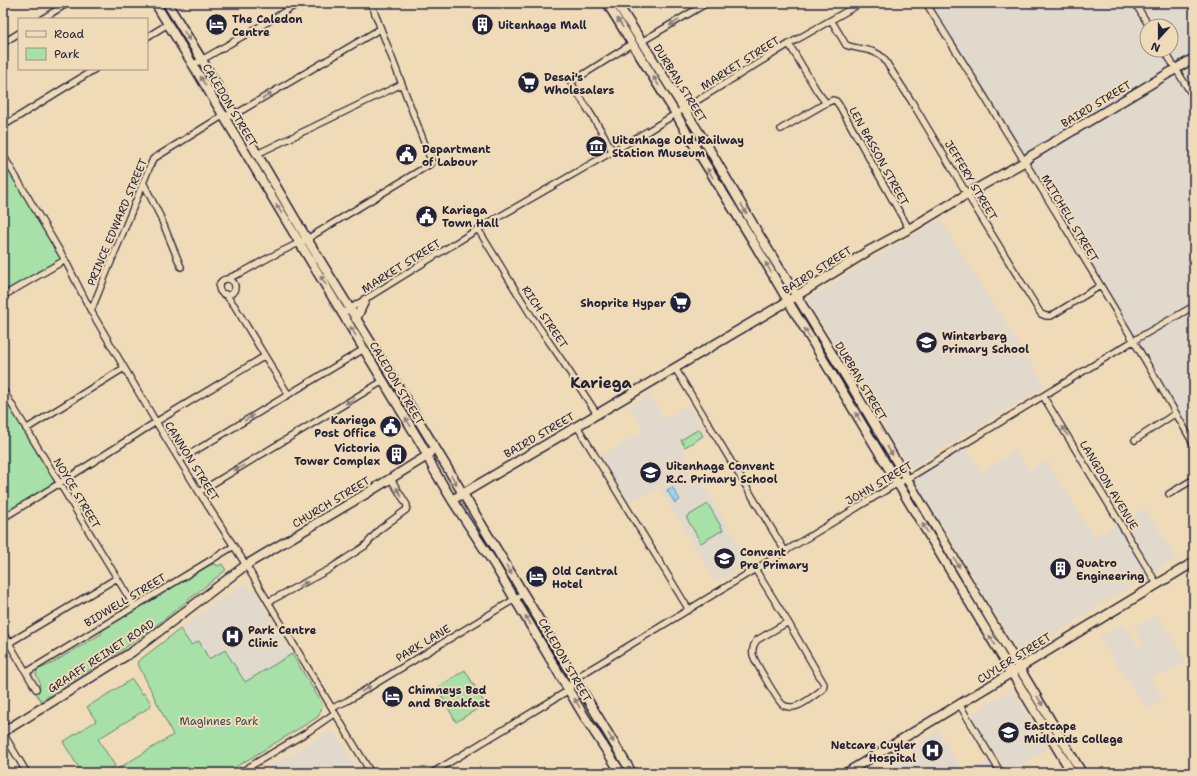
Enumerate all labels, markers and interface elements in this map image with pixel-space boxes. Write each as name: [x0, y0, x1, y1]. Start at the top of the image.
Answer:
hotel icon: The Caledon Centre: [203, 12, 229, 38]
place label: The Caledon Centre: [232, 12, 303, 40]
building icon: Uitenhage Mall: [469, 12, 495, 38]
one-way arrow: [616, 17, 623, 29]
legend: [18, 18, 148, 70]
place label: Uitenhage Mall: [498, 18, 587, 33]
north arrow: [1139, 18, 1179, 58]
one-way arrow: [668, 19, 680, 26]
text: Road: [54, 26, 85, 42]
one-way arrow: [183, 31, 191, 41]
street label: MARKET STREET: [698, 33, 783, 94]
text: N: [1149, 38, 1162, 55]
street label: DURBAN STREET: [650, 41, 710, 125]
text: Park: [54, 46, 80, 62]
street label: CALEDON STREET: [199, 61, 260, 150]
supermarket icon: Desai's Wholesalers: [516, 70, 542, 96]
place label: Desai's Wholesalers: [544, 70, 615, 98]
one-way arrow: [200, 75, 207, 87]
one-way arrow: [652, 75, 659, 87]
street label: BAIRD STREET: [1058, 77, 1134, 131]
one-way arrow: [261, 92, 273, 99]
street label: LEN BASSON STREET: [845, 104, 912, 209]
museum icon: Uitenhage Old Railway Station Museum: [583, 133, 609, 159]
place label: Uitenhage Old Railway Station Museum: [612, 133, 744, 161]
street label: JEFFERY STREET: [941, 137, 1001, 223]
public building icon: Department of Labour: [393, 142, 419, 168]
place label: Department of Labour: [422, 142, 491, 170]
street label: PRINCE EDWARD STREET: [84, 156, 151, 288]
one-way arrow: [707, 167, 714, 179]
street label: MITCHELL STREET: [1037, 172, 1102, 265]
one-way arrow: [276, 203, 283, 215]
public building icon: Kariega Town Hall: [414, 203, 440, 229]
place label: Kariega Town Hall: [442, 203, 499, 231]
one-way arrow: [740, 203, 747, 215]
street label: MARKET STREET: [359, 236, 444, 297]
street label: BAIRD STREET: [780, 243, 855, 298]
one-way arrow: [765, 261, 772, 273]
one-way arrow: [319, 274, 326, 286]
street label: RICH STREET: [518, 283, 571, 352]
supermarket icon: Shoprite Hyper: [668, 290, 694, 316]
place label: Shoprite Hyper: [580, 296, 666, 311]
one-way arrow: [350, 325, 357, 337]
one-way arrow: [803, 328, 811, 338]
school or university icon: Winterberg Primary School: [913, 329, 939, 355]
place label: Winterberg Primary School: [942, 329, 1029, 357]
street label: CALEDON STREET: [366, 339, 427, 428]
street label: DURBAN STREET: [831, 339, 890, 424]
district label: Kariega: [570, 373, 633, 393]
one-way arrow: [344, 397, 356, 404]
street label: BAIRD STREET: [501, 409, 578, 462]
one-way arrow: [854, 411, 861, 423]
place label: Kariega Post Office: [314, 413, 376, 441]
public building icon: Kariega Post Office: [378, 413, 404, 439]
one-way arrow: [244, 414, 254, 422]
one-way arrow: [405, 416, 412, 428]
street label: CANNON STREET: [161, 419, 222, 504]
one-way arrow: [1061, 425, 1068, 437]
street label: LANGDON AVENUE: [1076, 438, 1141, 533]
place label: Victoria Tower Complex: [294, 441, 380, 469]
building icon: Victoria Tower Complex: [383, 441, 409, 467]
one-way arrow: [887, 445, 894, 457]
street label: NOYCE STREET: [50, 455, 104, 531]
street label: JOHN STREET: [843, 458, 916, 509]
school or university icon: Uitenhage Convent R.C. Primary School: [637, 459, 663, 485]
place label: Uitenhage Convent R.C. Primary School: [666, 459, 778, 487]
one-way arrow: [233, 465, 245, 472]
street label: CHURCH STREET: [290, 473, 373, 532]
one-way arrow: [450, 474, 458, 485]
one-way arrow: [395, 486, 402, 498]
one-way arrow: [921, 522, 928, 534]
school or university icon: Convent Pre Primary: [712, 545, 738, 571]
place label: Convent Pre Primary: [740, 545, 809, 573]
building icon: Quatro Engineering: [1047, 556, 1073, 582]
place label: Quatro Engineering: [1076, 556, 1145, 584]
one-way arrow: [953, 558, 961, 568]
one-way arrow: [505, 564, 512, 576]
hotel icon: Old Central Hotel: [524, 564, 550, 590]
place label: Old Central Hotel: [552, 564, 618, 592]
street label: BIDWELL STREET: [82, 570, 169, 631]
one-way arrow: [297, 581, 308, 587]
one-way arrow: [525, 614, 532, 626]
street label: GRAAFF REINET ROAD: [45, 616, 158, 697]
street label: CALEDON STREET: [534, 616, 595, 705]
street label: PARK LANE: [393, 621, 454, 666]
hospital icon: Park Centre Clinic: [220, 623, 246, 649]
place label: Park Centre Clinic: [248, 623, 317, 651]
street label: CUYLER STREET: [974, 630, 1054, 687]
one-way arrow: [988, 634, 995, 646]
hotel icon: Chimneys Bed and Breakfast: [379, 683, 405, 709]
place label: Chimneys Bed and Breakfast: [408, 683, 491, 711]
one-way arrow: [361, 685, 371, 693]
one-way arrow: [1036, 695, 1043, 707]
one-way arrow: [573, 697, 580, 709]
park label: Maginnes Park: [179, 714, 259, 729]
school or university icon: Eastcape Midlands College: [996, 719, 1022, 745]
place label: Eastcape Midlands College: [1024, 719, 1124, 747]
one-way arrow: [607, 733, 615, 743]
place label: Netcare Cuyler Hospital: [831, 738, 916, 766]
hospital icon: Netcare Cuyler Hospital: [919, 738, 945, 764]

